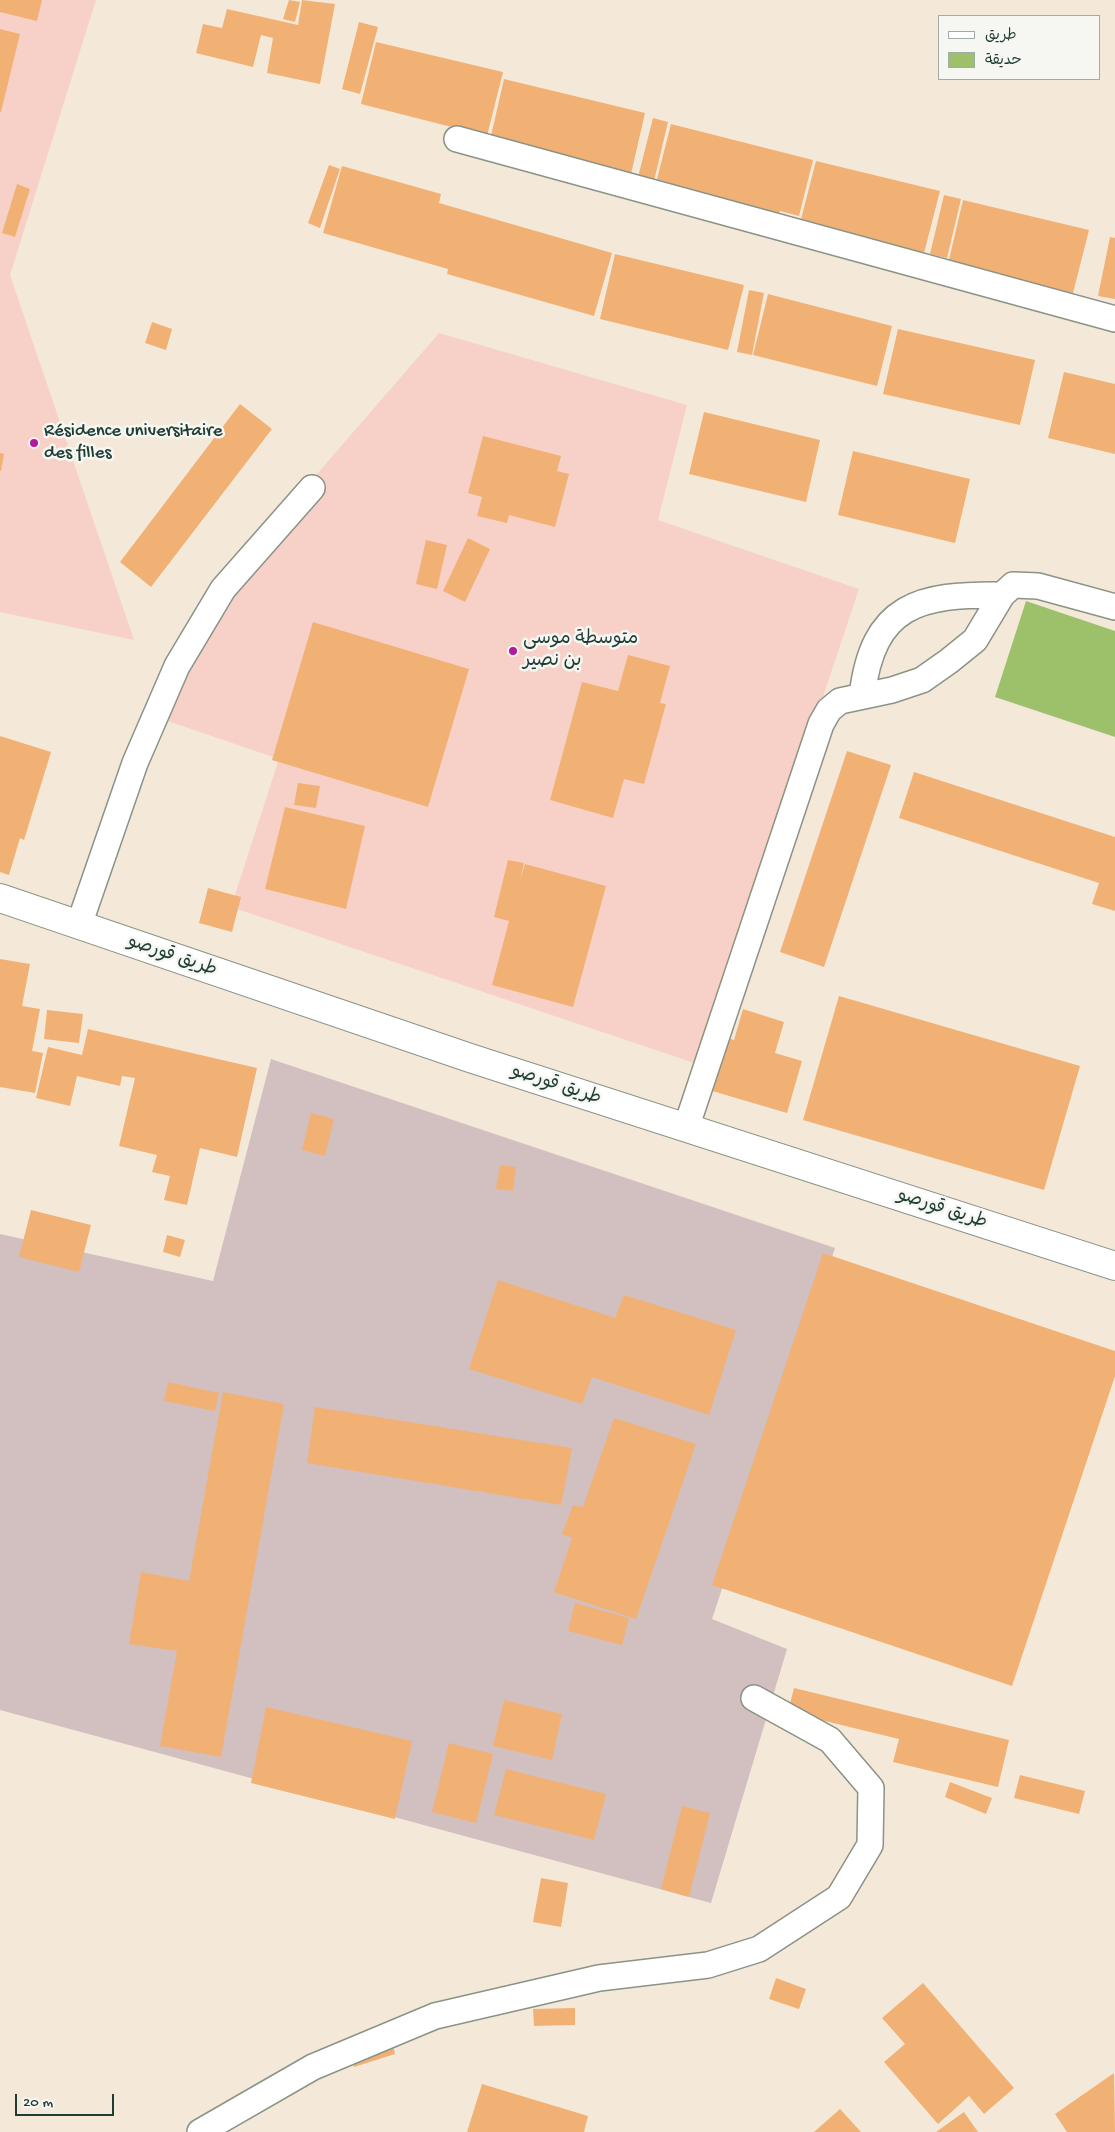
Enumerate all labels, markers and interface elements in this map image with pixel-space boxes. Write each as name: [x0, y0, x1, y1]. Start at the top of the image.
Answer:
legend: [938, 15, 1100, 80]
text: طريق: [985, 27, 1017, 45]
text: حديقة: [985, 52, 1022, 70]
place label: Résidence universitaire des filles: [44, 421, 223, 465]
marker: Résidence universitaire des filles: [28, 437, 40, 449]
place label: متوسطة موسى بن نصير: [523, 629, 638, 673]
marker: متوسطة موسى بن نصير: [507, 645, 519, 657]
street label: طريق قورصو: [124, 931, 220, 983]
street label: طريق قورصو: [508, 1061, 604, 1111]
street label: طريق قورصو: [894, 1185, 990, 1235]
scale bar: [18, 2084, 116, 2116]
text: 20 m: [23, 2094, 53, 2112]

